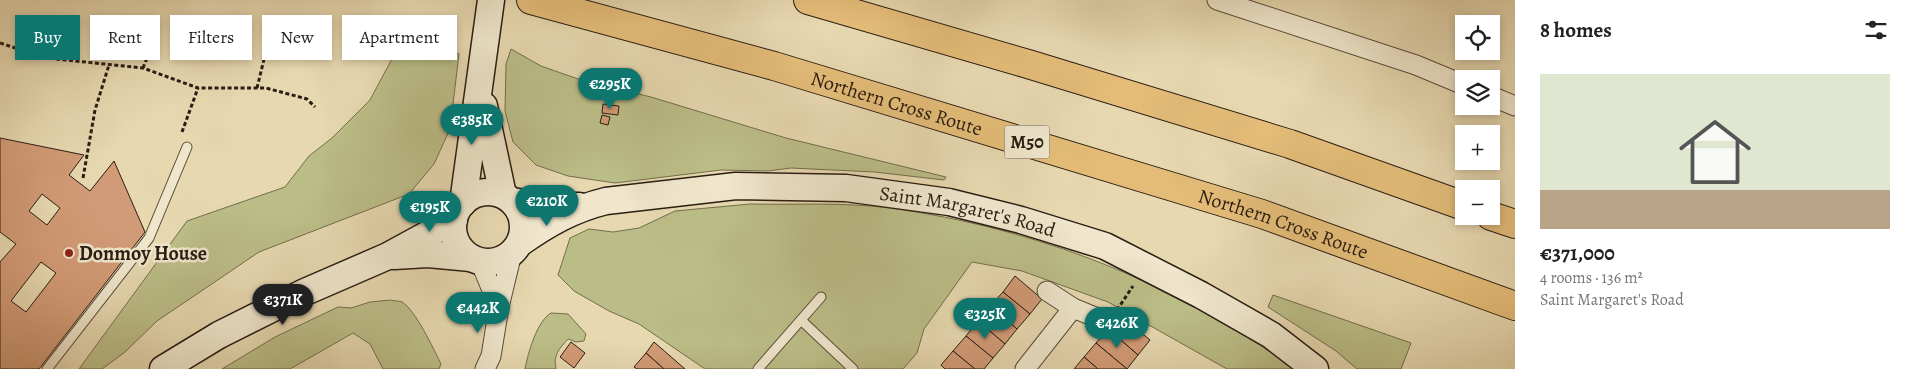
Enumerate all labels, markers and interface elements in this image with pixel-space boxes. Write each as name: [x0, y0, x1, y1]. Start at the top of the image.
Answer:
chip: Buy: [15, 15, 80, 60]
chip: Rent: [90, 15, 160, 60]
chip: Filters: [170, 15, 252, 60]
chip: New: [262, 15, 332, 60]
chip: Apartment: [342, 15, 457, 60]
map controls: [1455, 15, 1500, 225]
button: locate: [1455, 15, 1500, 60]
text: 8 homes: [1540, 16, 1612, 44]
icon: filters: [1862, 16, 1890, 44]
street label: Northern Cross Route: [808, 64, 986, 142]
pin: €295K: [575, 68, 645, 110]
button: layers: [1455, 70, 1500, 115]
text: €295K: [589, 73, 631, 95]
pin: €385K: [437, 104, 507, 146]
icon: home: [1670, 107, 1760, 197]
text: €385K: [451, 109, 493, 131]
road number: M50: [1004, 125, 1050, 158]
button: +: [1455, 125, 1500, 170]
street label: Saint Margaret's Road: [878, 179, 1059, 243]
button: −: [1455, 180, 1500, 225]
street label: Northern Cross Route: [1195, 182, 1372, 265]
pin: €210K: [512, 184, 582, 227]
pin: €195K: [395, 190, 465, 233]
text: €210K: [526, 190, 568, 212]
text: €195K: [410, 196, 450, 218]
text: €371,000: [1540, 239, 1615, 267]
place label: Donmoy House: [79, 240, 207, 267]
marker: Donmoy House: [63, 247, 75, 259]
text: 4 rooms · 136 m²: [1540, 267, 1643, 289]
pin: €371K: [248, 284, 318, 326]
text: €371K: [263, 289, 303, 311]
text: Saint Margaret's Road: [1540, 289, 1684, 311]
pin: €442K: [443, 292, 513, 334]
text: €442K: [457, 297, 499, 319]
pin: €325K: [950, 298, 1020, 340]
text: €325K: [964, 303, 1006, 325]
pin: €426K: [1082, 306, 1152, 349]
text: €426K: [1096, 312, 1138, 334]

